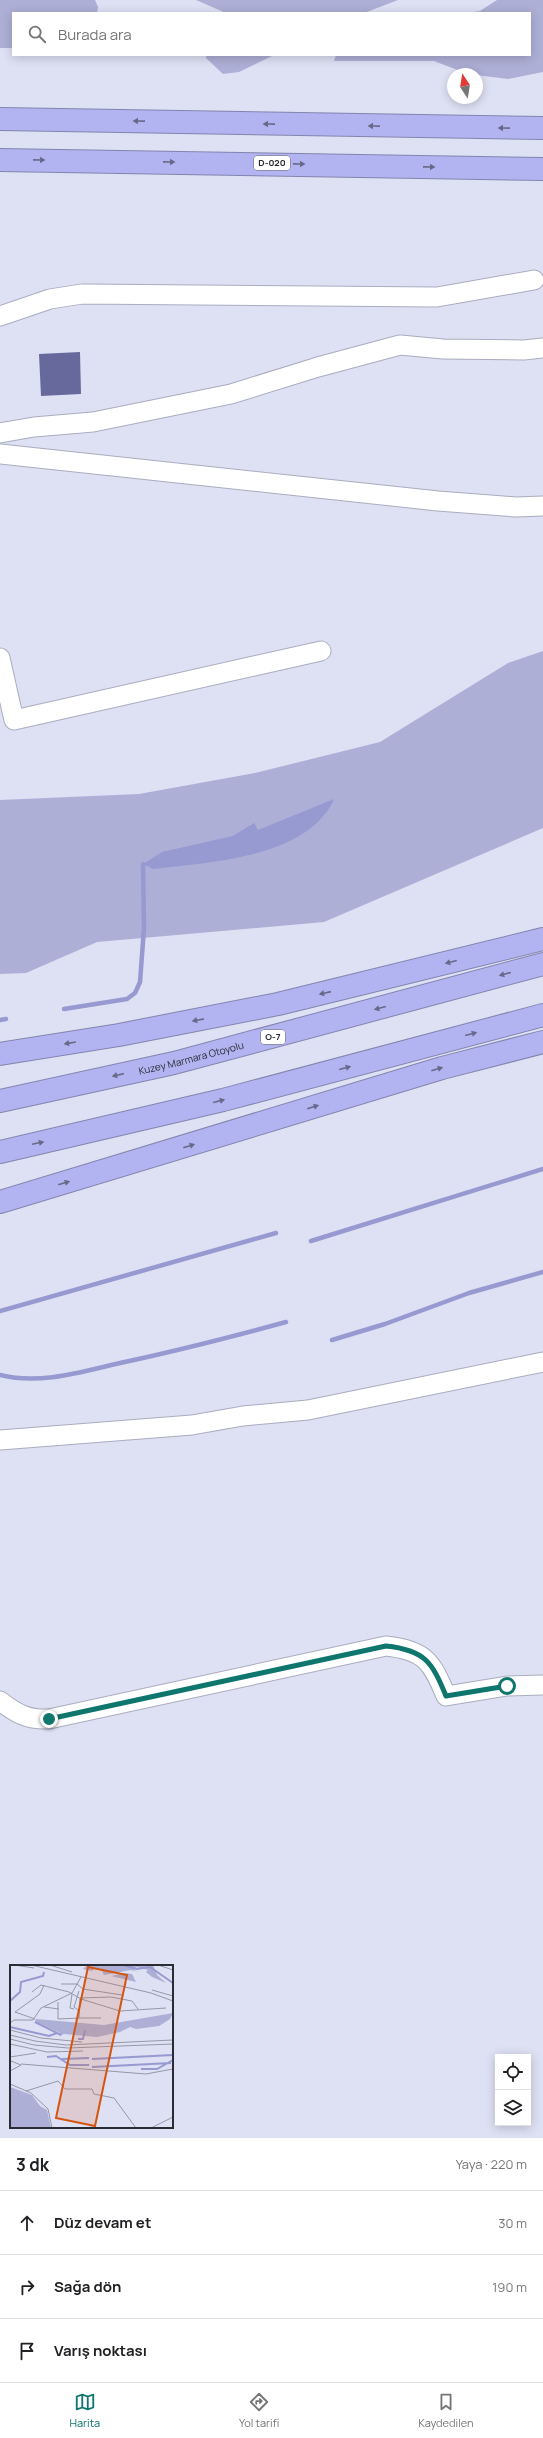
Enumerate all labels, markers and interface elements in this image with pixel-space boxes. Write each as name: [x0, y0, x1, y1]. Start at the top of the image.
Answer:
search box: [12, 12, 531, 56]
icon: search: [26, 23, 48, 45]
text: Burada ara: [58, 24, 132, 45]
north arrow: [447, 68, 483, 104]
one-way arrow: [133, 118, 145, 125]
one-way arrow: [262, 121, 275, 127]
one-way arrow: [367, 123, 380, 129]
one-way arrow: [497, 125, 510, 131]
road number: D-020: [254, 156, 290, 170]
one-way arrow: [33, 157, 46, 163]
one-way arrow: [163, 159, 176, 165]
one-way arrow: [293, 161, 306, 167]
one-way arrow: [423, 164, 436, 170]
one-way arrow: [445, 960, 457, 966]
one-way arrow: [499, 971, 511, 977]
one-way arrow: [319, 991, 331, 997]
one-way arrow: [374, 1006, 386, 1012]
one-way arrow: [191, 1018, 204, 1024]
road number: O-7: [261, 1030, 285, 1044]
one-way arrow: [465, 1031, 477, 1037]
street label: Kuzey Marmara Otoyolu: [137, 1038, 245, 1078]
one-way arrow: [64, 1040, 76, 1046]
one-way arrow: [339, 1064, 351, 1070]
one-way arrow: [432, 1066, 444, 1072]
one-way arrow: [112, 1073, 125, 1079]
one-way arrow: [213, 1098, 225, 1104]
one-way arrow: [307, 1104, 319, 1110]
one-way arrow: [32, 1140, 44, 1146]
one-way arrow: [183, 1143, 195, 1149]
one-way arrow: [58, 1180, 71, 1186]
route start: [498, 1677, 516, 1695]
route end: [40, 1710, 58, 1728]
inset map: [10, 1965, 173, 2128]
map controls: [495, 2054, 531, 2126]
button: locate: [495, 2054, 531, 2090]
button: layers: [495, 2090, 531, 2126]
text: 3 dk: [16, 2153, 49, 2176]
text: Yaya · 220 m: [456, 2155, 527, 2173]
icon: ahead: [16, 2212, 38, 2234]
text: Düz devam et: [54, 2212, 151, 2233]
text: 30 m: [498, 2214, 527, 2232]
icon: right: [16, 2276, 38, 2298]
text: Sağa dön: [54, 2276, 121, 2297]
text: 190 m: [492, 2278, 527, 2296]
icon: arrive: [16, 2340, 38, 2362]
text: Varış noktası: [54, 2340, 147, 2361]
tab: Harita: [69, 2391, 100, 2430]
tab: Yol tarifi: [239, 2391, 279, 2430]
tab: Kaydedilen: [418, 2391, 474, 2430]

